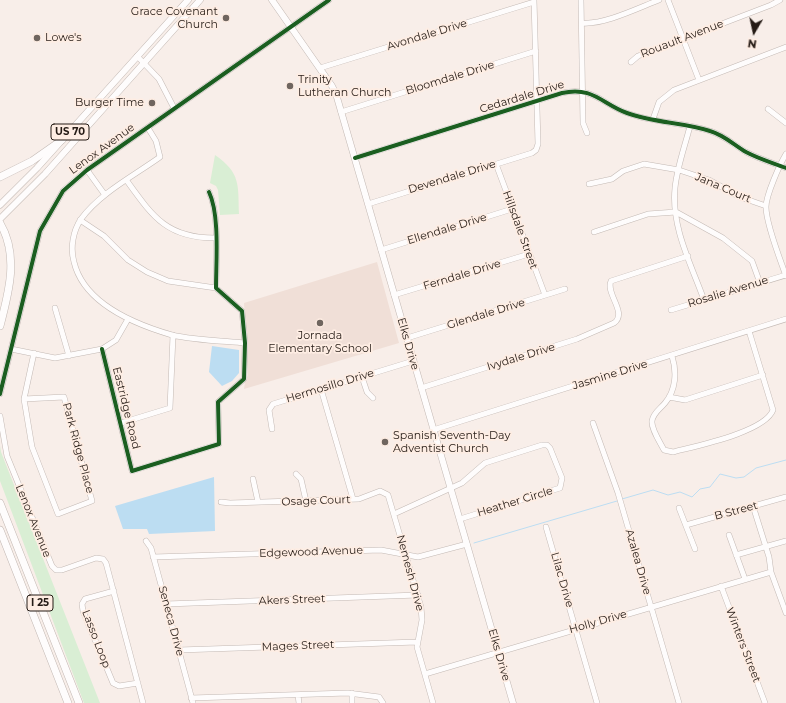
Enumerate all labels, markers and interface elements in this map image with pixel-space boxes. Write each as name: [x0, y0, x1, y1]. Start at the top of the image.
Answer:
place label: Grace Covenant Church: [131, 5, 218, 31]
north arrow: [734, 12, 774, 52]
marker: Grace Covenant Church: [221, 13, 231, 23]
street label: Avondale Drive: [385, 17, 469, 53]
street label: Rouault Avenue: [639, 17, 725, 61]
place label: Lowe's: [45, 31, 82, 45]
marker: Lowe's: [32, 33, 42, 43]
text: N: [747, 36, 758, 51]
street label: Bloomdale Drive: [404, 58, 496, 98]
place label: Trinity Lutheran Church: [298, 73, 392, 99]
street label: Cedardale Drive: [478, 78, 566, 116]
marker: Trinity Lutheran Church: [285, 81, 295, 91]
place label: Burger Time: [75, 96, 144, 110]
marker: Burger Time: [147, 98, 157, 108]
street label: Lenox Avenue: [67, 121, 137, 177]
road number: US 70: [51, 124, 89, 140]
street label: Devendale Drive: [407, 157, 497, 197]
street label: Jana Court: [693, 170, 753, 206]
street label: Hillsdale Street: [500, 189, 540, 271]
street label: Ellendale Drive: [406, 211, 488, 247]
street label: Ferndale Drive: [422, 257, 502, 293]
street label: Rosalie Avenue: [686, 273, 770, 311]
street label: Glendale Drive: [445, 296, 527, 332]
street label: Elks Drive: [394, 316, 422, 372]
marker: Jornada Elementary School: [315, 318, 325, 328]
place label: Jornada Elementary School: [268, 329, 372, 355]
street label: Ivydale Drive: [485, 340, 557, 374]
street label: Jasmine Drive: [571, 357, 649, 393]
street label: Eastridge Road: [109, 366, 143, 450]
street label: Hermosillo Drive: [284, 366, 376, 406]
street label: Park Ridge Place: [60, 401, 96, 495]
place label: Spanish Seventh-Day Adventist Church: [393, 429, 510, 455]
marker: Spanish Seventh-Day Adventist Church: [380, 437, 390, 447]
street label: Lenox Avenue: [12, 483, 54, 559]
street label: Heather Circle: [476, 484, 554, 520]
street label: Osage Court: [281, 493, 351, 509]
street label: B Street: [713, 499, 759, 523]
street label: Azalea Drive: [622, 528, 654, 596]
street label: Nemesh Drive: [393, 533, 427, 613]
street label: Edgewood Avenue: [259, 544, 363, 560]
street label: Lilac Drive: [548, 551, 576, 609]
street label: Seneca Drive: [155, 585, 187, 657]
street label: Akers Street: [258, 592, 326, 608]
road number: I 25: [27, 595, 53, 611]
street label: Winters Street: [723, 606, 763, 684]
street label: Holly Drive: [568, 607, 628, 637]
street label: Lasso Loop: [79, 608, 113, 670]
street label: Elks Drive: [485, 627, 513, 683]
street label: Mages Street: [261, 638, 335, 654]

